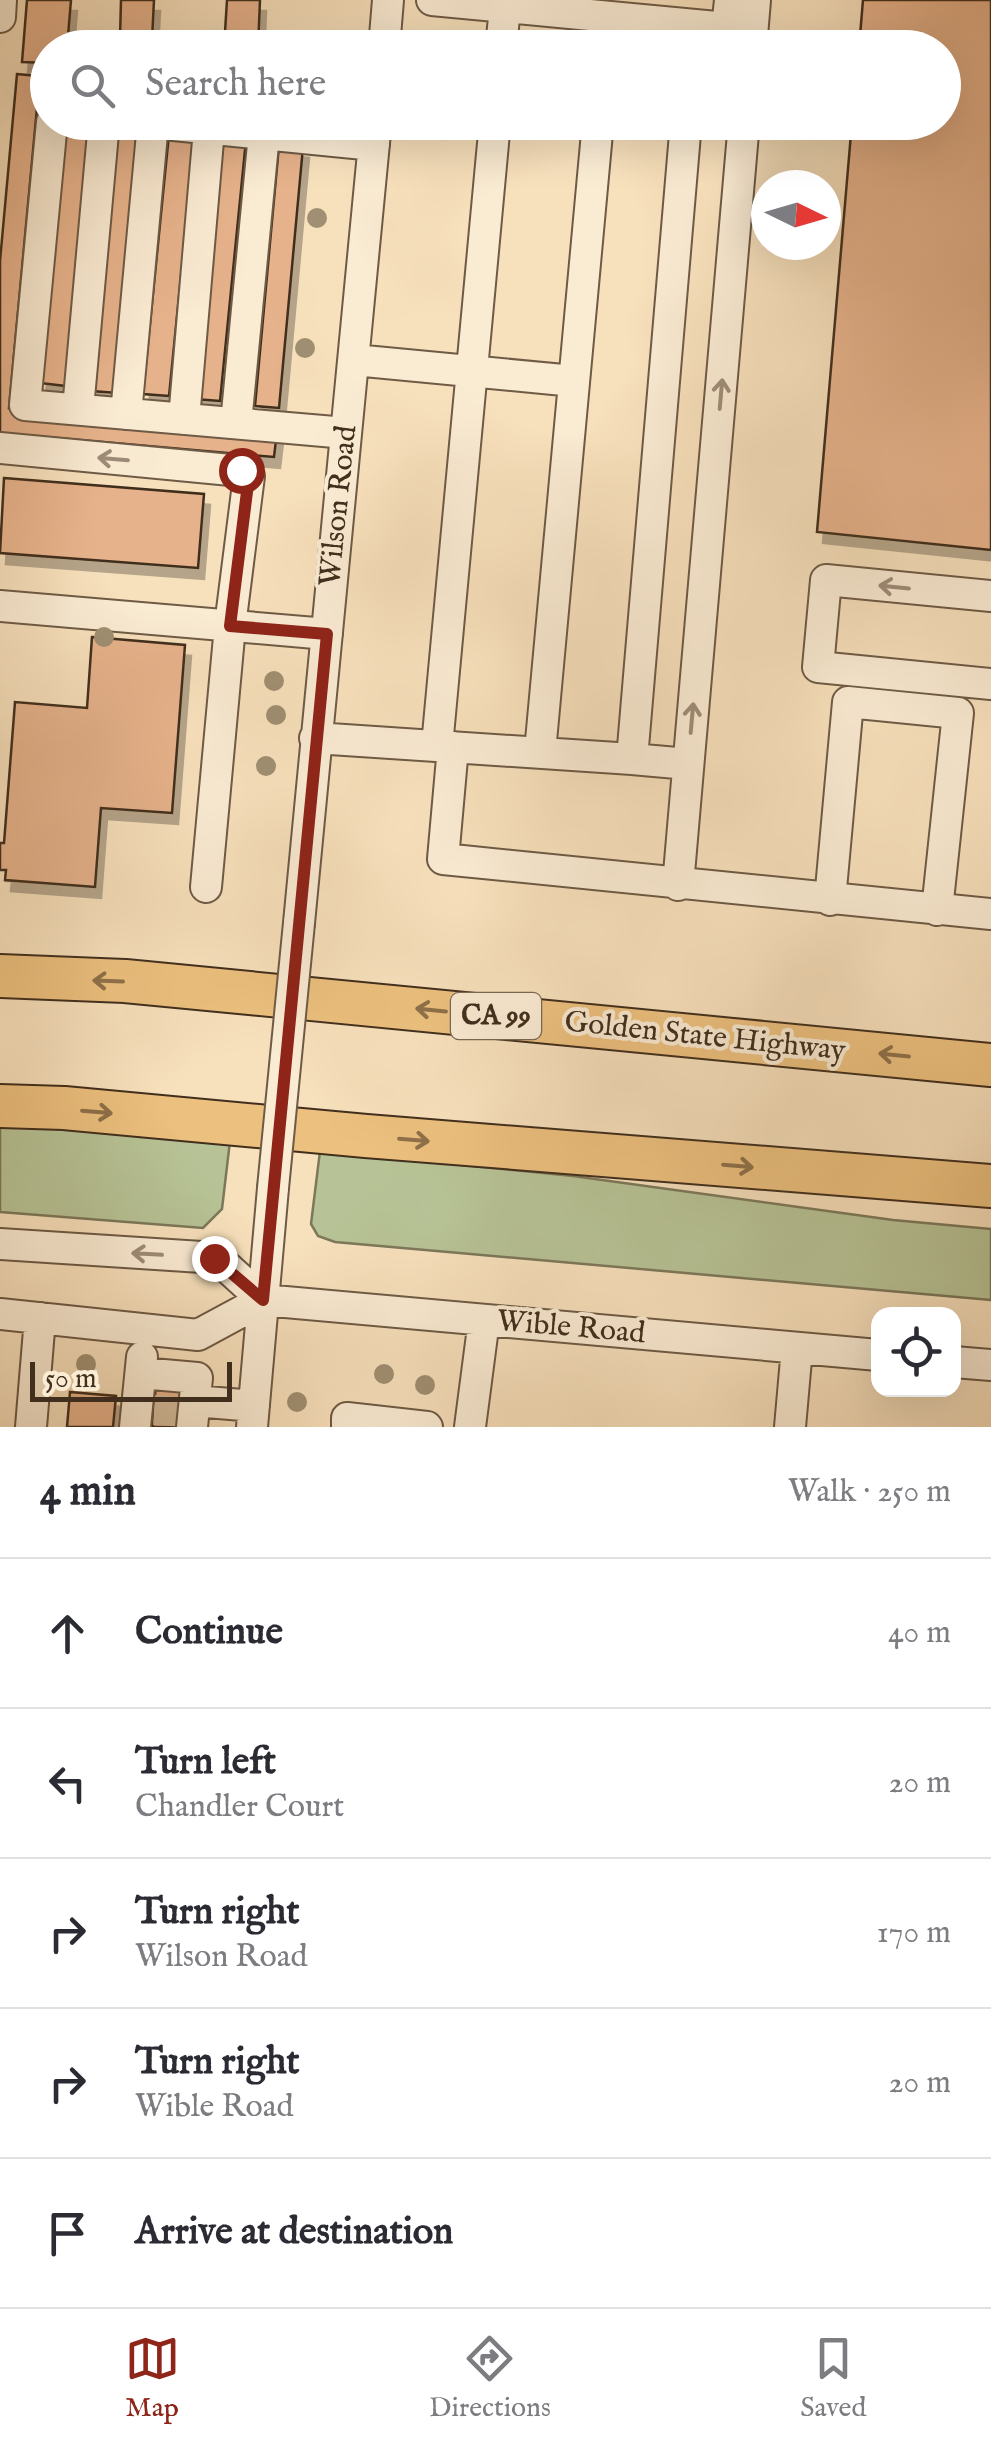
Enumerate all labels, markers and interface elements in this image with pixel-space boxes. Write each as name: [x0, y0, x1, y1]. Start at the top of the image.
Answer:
search box: [30, 30, 961, 140]
icon: search: [65, 58, 120, 113]
text: Search here: [145, 61, 326, 109]
north arrow: [751, 170, 841, 260]
one-way arrow: [711, 379, 730, 411]
street label: Wilson Road: [312, 423, 366, 588]
route start: [219, 448, 265, 494]
one-way arrow: [97, 449, 129, 468]
one-way arrow: [878, 577, 911, 596]
one-way arrow: [683, 703, 702, 735]
one-way arrow: [92, 971, 124, 990]
road number: CA 99: [451, 993, 541, 1039]
one-way arrow: [416, 1000, 448, 1019]
street label: Golden State Highway: [563, 1003, 848, 1071]
one-way arrow: [878, 1046, 911, 1065]
one-way arrow: [81, 1102, 113, 1121]
one-way arrow: [398, 1131, 430, 1150]
one-way arrow: [722, 1156, 754, 1175]
route end: [192, 1236, 238, 1282]
one-way arrow: [131, 1244, 163, 1263]
street label: Wible Road: [495, 1303, 648, 1353]
map controls: [871, 1307, 961, 1397]
button: locate: [871, 1307, 961, 1397]
scale bar: [30, 1357, 232, 1402]
text: 50 m: [45, 1362, 97, 1397]
text: 4 min: [40, 1466, 136, 1519]
text: Walk · 250 m: [788, 1472, 951, 1513]
icon: ahead: [40, 1606, 95, 1661]
text: Continue: [135, 1609, 283, 1657]
text: 40 m: [888, 1613, 951, 1654]
text: Turn left: [135, 1739, 276, 1787]
icon: left: [40, 1756, 95, 1811]
text: 20 m: [889, 1763, 951, 1804]
text: Chandler Court: [135, 1787, 344, 1828]
text: Turn right: [135, 1889, 299, 1937]
icon: right: [40, 1906, 95, 1961]
text: 170 m: [877, 1913, 951, 1954]
text: Wilson Road: [135, 1937, 308, 1978]
text: Turn right: [135, 2039, 299, 2087]
icon: right: [40, 2056, 95, 2111]
text: 20 m: [889, 2063, 951, 2104]
text: Wible Road: [135, 2087, 294, 2128]
icon: arrive: [40, 2206, 95, 2261]
text: Arrive at destination: [135, 2209, 453, 2257]
tab: Map: [125, 2331, 180, 2426]
tab: Directions: [429, 2331, 551, 2426]
tab: Saved: [800, 2331, 866, 2426]

